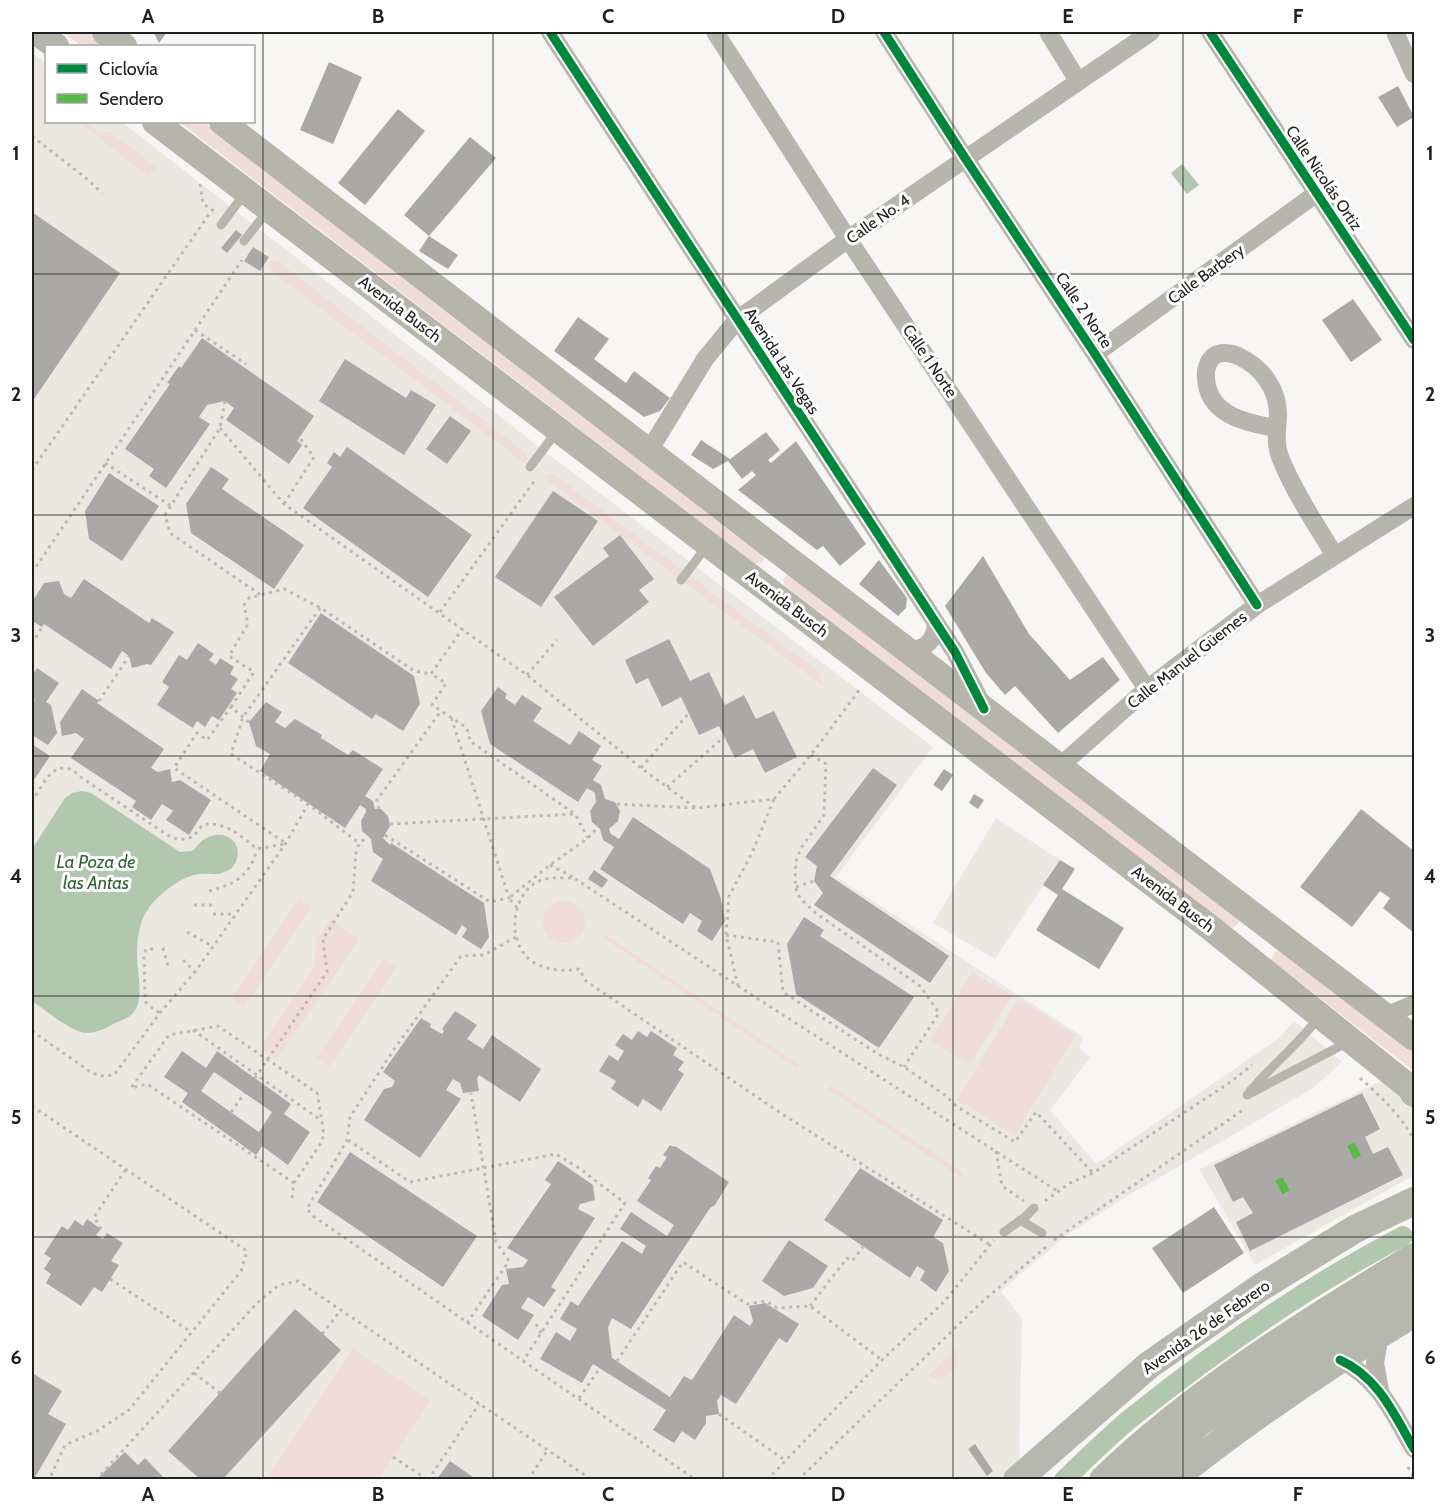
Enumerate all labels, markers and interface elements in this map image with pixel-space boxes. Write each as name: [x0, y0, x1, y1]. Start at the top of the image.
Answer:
text: A: [142, 4, 155, 28]
text: B: [372, 4, 384, 28]
text: C: [602, 4, 614, 28]
text: D: [831, 4, 845, 28]
text: E: [1062, 4, 1074, 28]
text: F: [1293, 4, 1304, 28]
legend: [45, 45, 255, 123]
text: Ciclovía: [99, 58, 158, 80]
text: Sendero: [99, 88, 163, 110]
street label: Calle Nicolás Ortiz: [1282, 122, 1366, 234]
text: 1: [12, 141, 20, 165]
text: 1: [1426, 141, 1434, 165]
street label: Calle No. 4: [843, 190, 913, 248]
street label: Calle Barbery: [1164, 240, 1248, 308]
street label: Calle 2 Norte: [1052, 269, 1116, 351]
street label: Avenida Busch: [355, 272, 445, 346]
street label: Avenida Las Vegas: [741, 304, 824, 418]
street label: Calle 1 Norte: [899, 321, 961, 401]
text: 2: [11, 382, 21, 406]
text: 2: [1425, 382, 1435, 406]
street label: Avenida Busch: [742, 567, 832, 641]
street label: Calle Manuel Güemes: [1123, 607, 1251, 713]
text: 3: [11, 623, 21, 647]
text: 3: [1425, 623, 1435, 647]
water label: La Poza de las Antas: [56, 851, 136, 894]
street label: Avenida Busch: [1128, 862, 1218, 936]
text: 4: [10, 864, 22, 888]
text: 4: [1424, 864, 1436, 888]
text: 5: [11, 1105, 21, 1129]
text: 5: [1425, 1105, 1435, 1129]
street label: Avenida 26 de Febrero: [1139, 1276, 1273, 1378]
text: 6: [10, 1345, 22, 1369]
text: 6: [1424, 1345, 1436, 1369]
text: A: [142, 1482, 155, 1506]
text: B: [372, 1482, 384, 1506]
text: C: [602, 1482, 614, 1506]
text: D: [831, 1482, 845, 1506]
text: E: [1062, 1482, 1074, 1506]
text: F: [1293, 1482, 1304, 1506]

